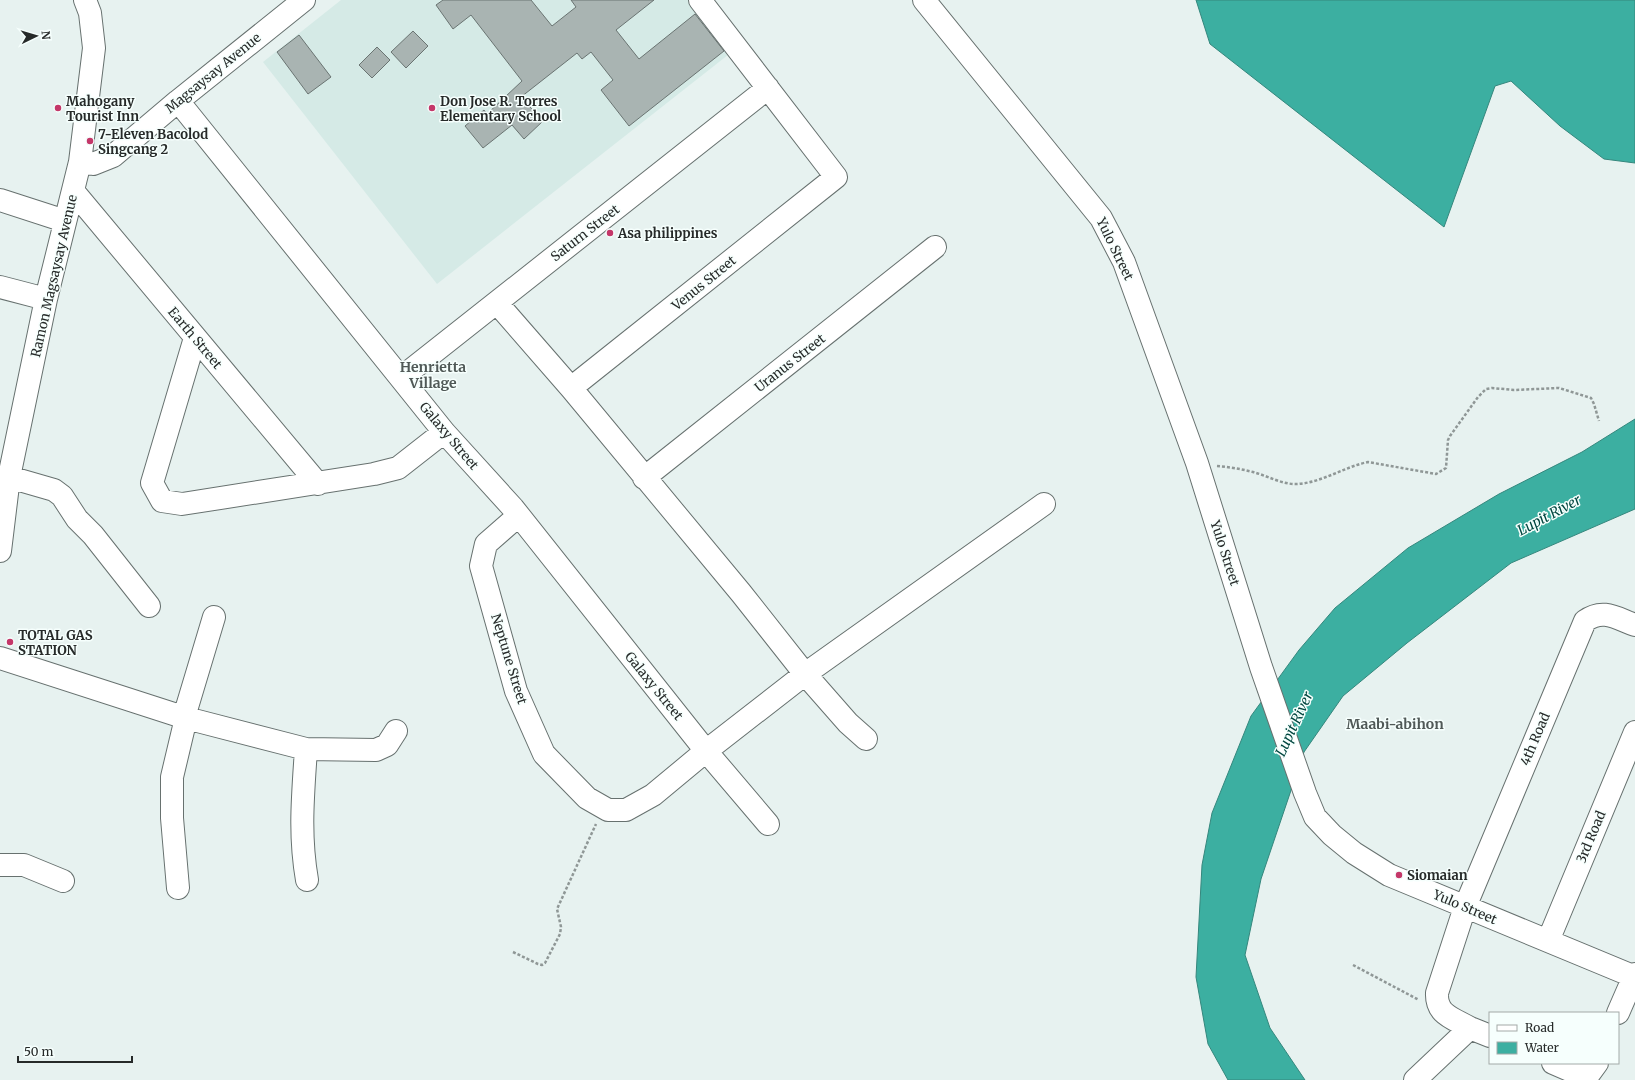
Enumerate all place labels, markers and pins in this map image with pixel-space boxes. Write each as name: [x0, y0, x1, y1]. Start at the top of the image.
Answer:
place label: Mahogany Tourist Inn: [66, 93, 139, 125]
place label: Don Jose R. Torres Elementary School: [440, 93, 561, 125]
marker: Mahogany Tourist Inn: [53, 103, 63, 113]
marker: Don Jose R. Torres Elementary School: [427, 103, 437, 113]
place label: 7-Eleven Bacolod Singcang 2: [98, 126, 208, 158]
marker: 7-Eleven Bacolod Singcang 2: [85, 136, 95, 146]
place label: Asa philippines: [617, 225, 718, 242]
marker: Asa philippines: [605, 228, 615, 238]
place label: TOTAL GAS STATION: [18, 627, 93, 659]
marker: TOTAL GAS STATION: [5, 637, 15, 647]
place label: Siomaian: [1407, 867, 1468, 884]
marker: Siomaian: [1394, 870, 1404, 880]

